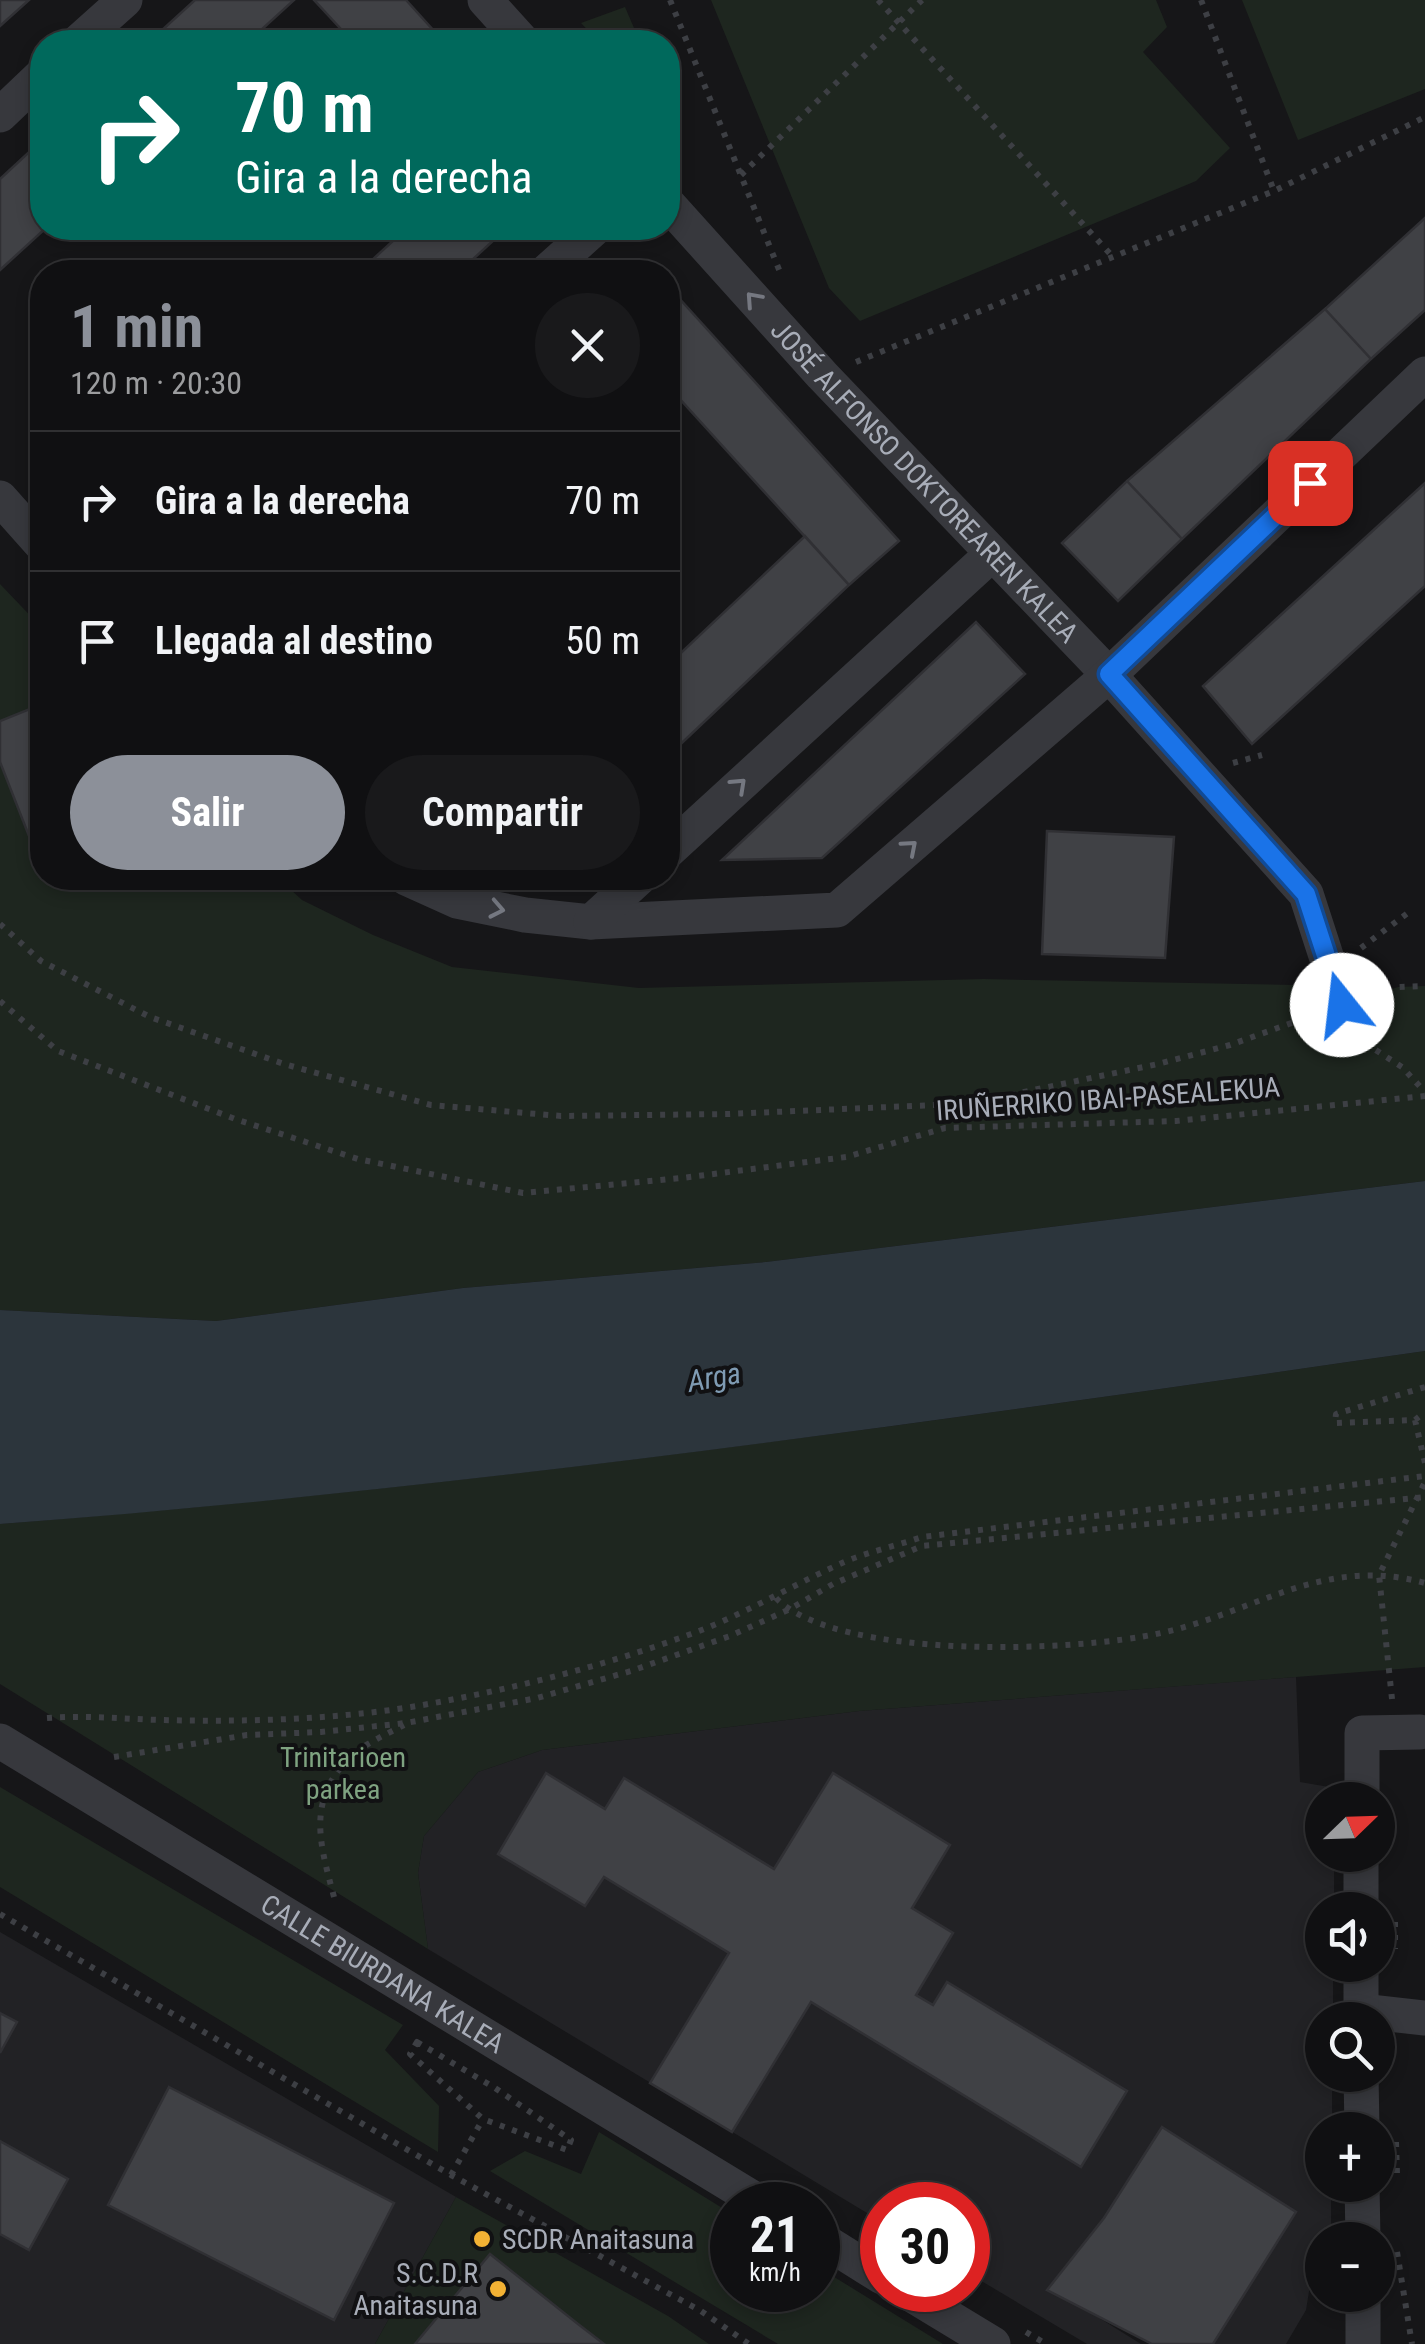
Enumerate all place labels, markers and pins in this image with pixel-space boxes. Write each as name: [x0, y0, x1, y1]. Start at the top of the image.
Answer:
pin: [1268, 441, 1353, 526]
place label: SCDR Anaitasuna: [502, 2223, 694, 2256]
marker: SCDR Anaitasuna: [471, 2228, 493, 2250]
place label: S.C.D.R Anaitasuna: [353, 2257, 478, 2322]
marker: S.C.D.R Anaitasuna: [487, 2278, 509, 2300]

